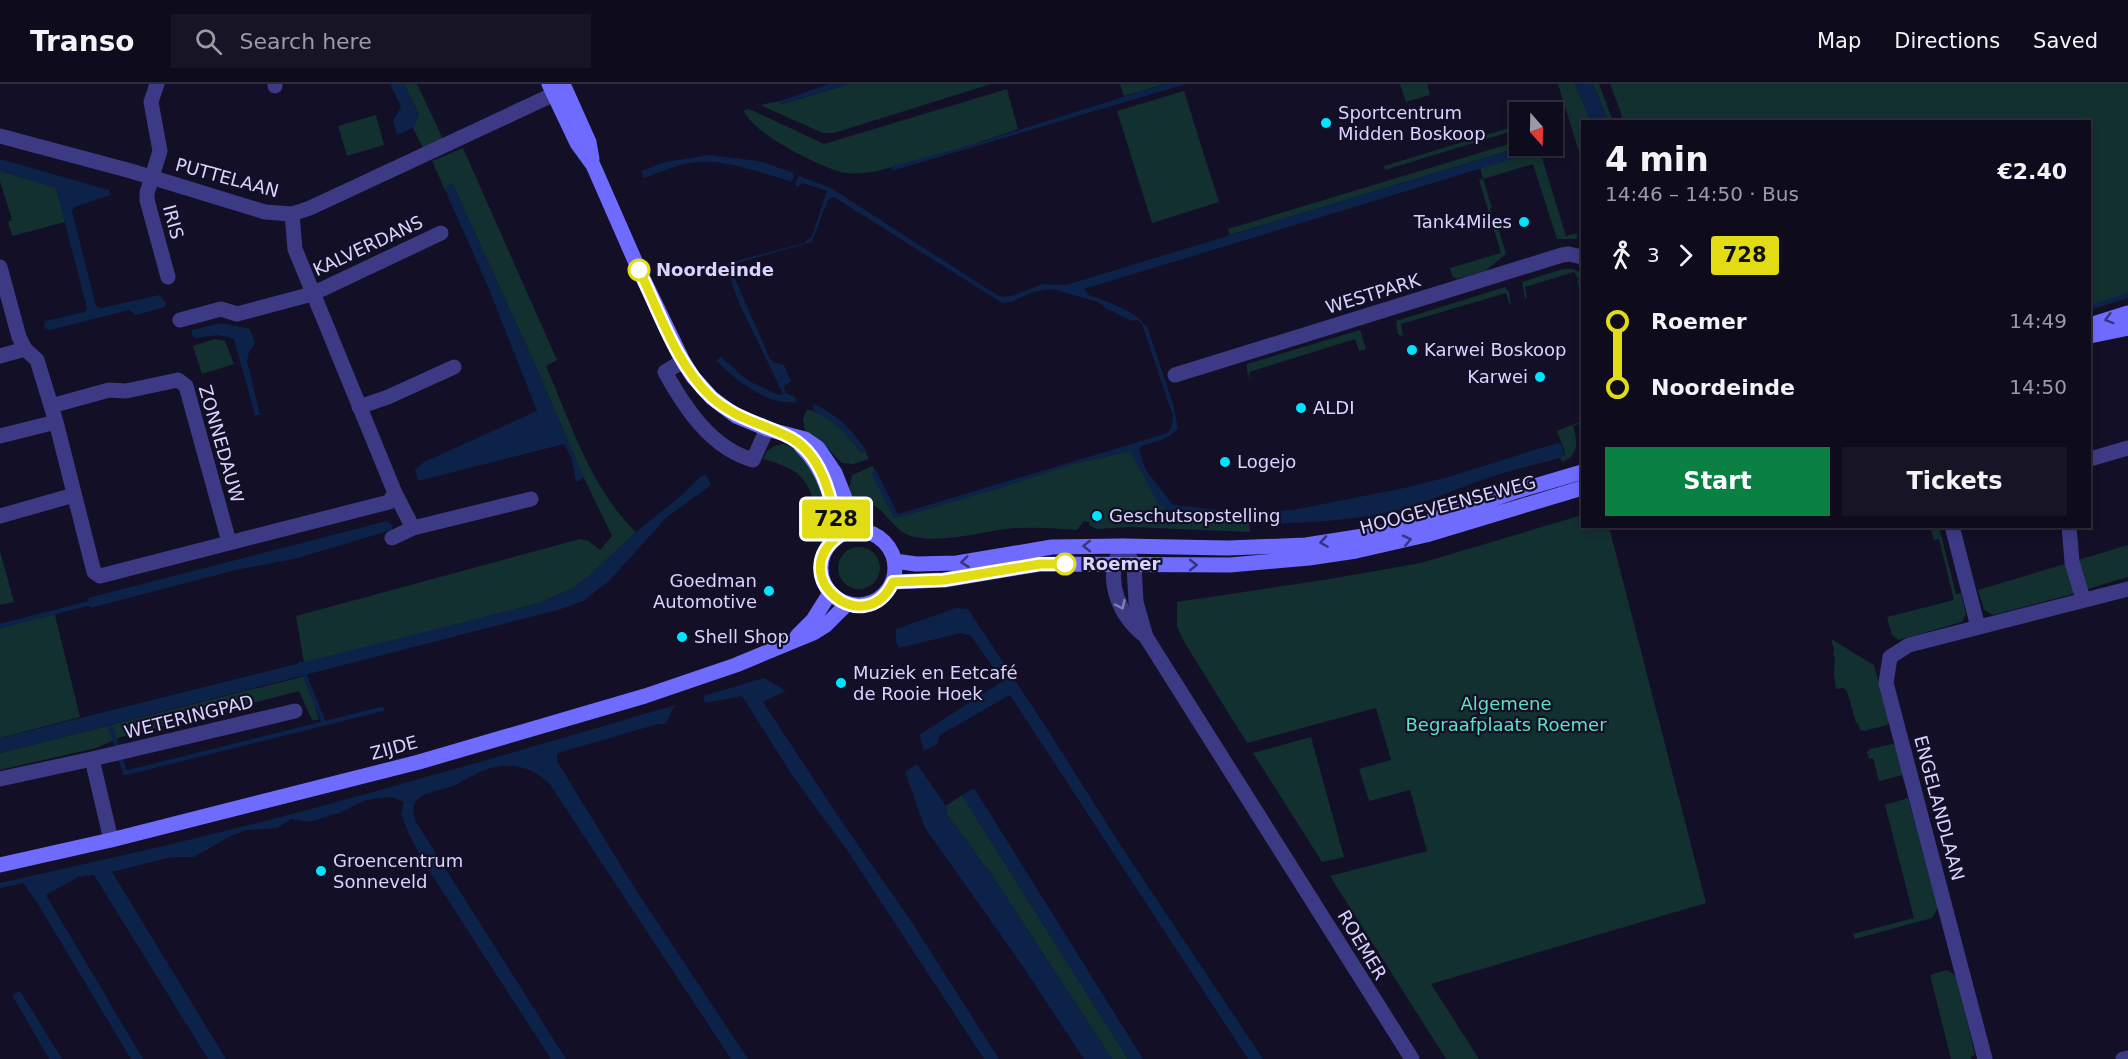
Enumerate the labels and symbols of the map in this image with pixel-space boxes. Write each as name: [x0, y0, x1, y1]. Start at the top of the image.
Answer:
place label: Sportcentrum Midden Boskoop: [1338, 102, 1486, 144]
north arrow: [1509, 102, 1563, 156]
marker: Sportcentrum Midden Boskoop: [1319, 116, 1333, 130]
street label: PUTTELAAN: [173, 154, 281, 201]
street label: IRIS: [159, 202, 188, 241]
street label: KALVERDANS: [310, 211, 426, 280]
place label: Tank4Miles: [1413, 211, 1512, 232]
marker: Tank4Miles: [1517, 215, 1531, 229]
marker: Noordeinde: [628, 259, 650, 281]
place label: Noordeinde: [656, 259, 774, 280]
street label: WESTPARK: [1323, 269, 1424, 318]
one-way arrow: [2104, 312, 2115, 324]
place label: Karwei Boskoop: [1424, 339, 1566, 360]
marker: Karwei Boskoop: [1405, 343, 1419, 357]
place label: Karwei: [1467, 366, 1528, 387]
marker: Karwei: [1533, 370, 1547, 384]
street label: ZONNEDAUW: [195, 383, 248, 505]
place label: ALDI: [1313, 397, 1355, 418]
marker: ALDI: [1294, 401, 1308, 415]
place label: Logejo: [1237, 451, 1296, 472]
marker: Logejo: [1218, 455, 1232, 469]
street label: HOOGEVEENSEWEG: [1357, 471, 1538, 538]
line badge: 728: [802, 500, 870, 538]
place label: Geschutsopstelling: [1109, 505, 1280, 526]
marker: Geschutsopstelling: [1090, 509, 1104, 523]
one-way arrow: [1402, 534, 1412, 547]
one-way arrow: [1319, 535, 1328, 547]
one-way arrow: [1083, 540, 1092, 553]
marker: Roemer: [1054, 553, 1076, 575]
place label: Roemer: [1082, 553, 1160, 574]
one-way arrow: [960, 555, 969, 568]
one-way arrow: [1189, 558, 1198, 571]
place label: Goedman Automotive: [653, 570, 757, 612]
marker: Goedman Automotive: [762, 584, 776, 598]
one-way arrow: [1114, 598, 1126, 609]
place label: Shell Shop: [694, 626, 789, 647]
marker: Shell Shop: [675, 630, 689, 644]
place label: Muziek en Eetcafé de Rooie Hoek: [853, 662, 1018, 704]
marker: Muziek en Eetcafé de Rooie Hoek: [834, 676, 848, 690]
street label: WETERINGPAD: [122, 690, 256, 743]
park label: Algemene Begraafplaats Roemer: [1405, 693, 1607, 735]
street label: ZIJDE: [368, 731, 420, 764]
street label: ENGELANDLAAN: [1910, 733, 1969, 883]
place label: Groencentrum Sonneveld: [333, 850, 463, 892]
marker: Groencentrum Sonneveld: [314, 864, 328, 878]
street label: ROEMER: [1333, 906, 1391, 983]

